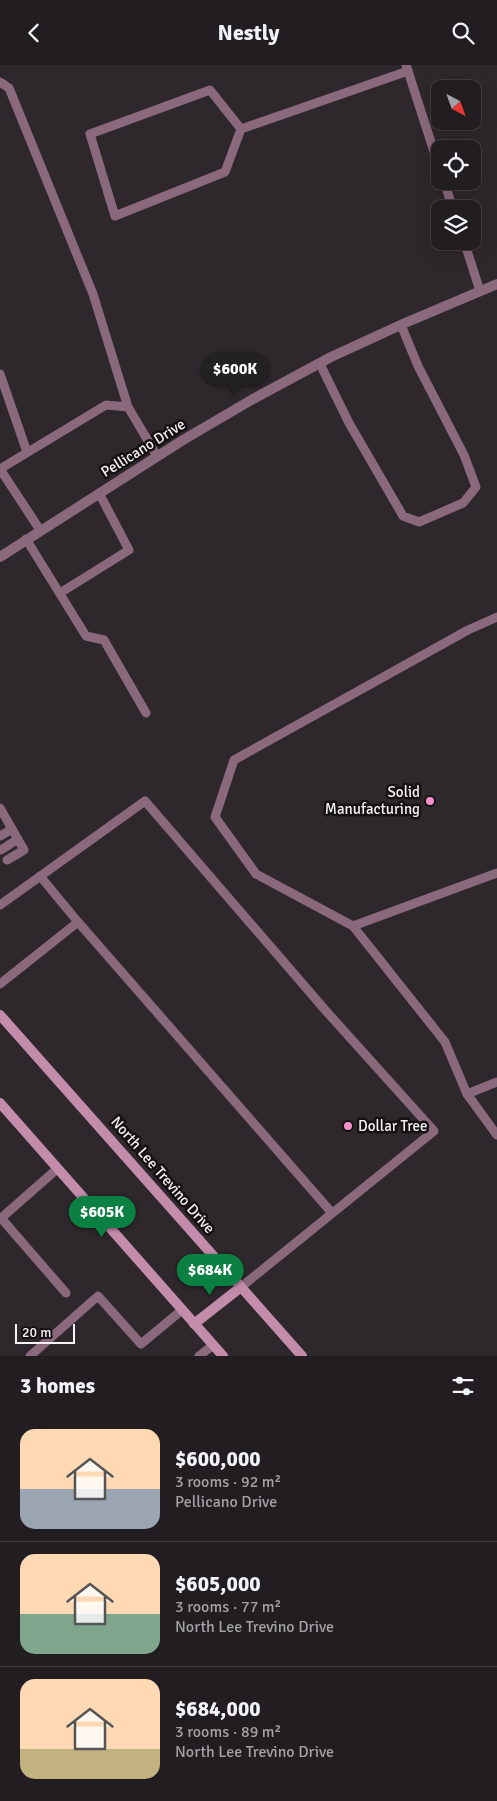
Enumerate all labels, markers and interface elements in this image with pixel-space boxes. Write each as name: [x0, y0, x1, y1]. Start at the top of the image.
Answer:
icon: back: [20, 19, 48, 47]
text: Nestly: [218, 19, 279, 46]
icon: search: [449, 19, 477, 47]
north arrow: [431, 80, 481, 130]
map controls: [431, 80, 481, 250]
button: locate: [431, 140, 481, 190]
button: layers: [431, 200, 481, 250]
pin: $600K: [200, 353, 270, 395]
text: $600K: [213, 359, 257, 379]
street label: Pellicano Drive: [98, 415, 188, 481]
place label: Solid Manufacturing: [325, 783, 420, 818]
marker: Solid Manufacturing: [424, 795, 436, 807]
street label: North Lee Trevino Drive: [107, 1113, 219, 1237]
place label: Dollar Tree: [358, 1117, 428, 1135]
marker: Dollar Tree: [342, 1120, 354, 1132]
pin: $605K: [67, 1195, 137, 1238]
text: $605K: [80, 1202, 124, 1222]
pin: $684K: [175, 1253, 245, 1296]
text: $684K: [188, 1260, 232, 1280]
scale bar: [15, 1321, 75, 1344]
text: 20 m: [22, 1324, 51, 1341]
icon: filters: [449, 1372, 477, 1400]
text: 3 homes: [20, 1373, 95, 1399]
text: $600,000: [175, 1446, 261, 1472]
icon: home: [60, 1449, 120, 1509]
text: 3 rooms · 92 m²: [175, 1472, 281, 1492]
text: Pellicano Drive: [175, 1492, 277, 1512]
text: $605,000: [175, 1571, 261, 1597]
icon: home: [60, 1574, 120, 1634]
text: 3 rooms · 77 m²: [175, 1597, 281, 1617]
text: North Lee Trevino Drive: [175, 1617, 334, 1637]
text: $684,000: [175, 1696, 261, 1722]
icon: home: [60, 1699, 120, 1759]
text: 3 rooms · 89 m²: [175, 1722, 281, 1742]
text: North Lee Trevino Drive: [175, 1742, 334, 1762]

